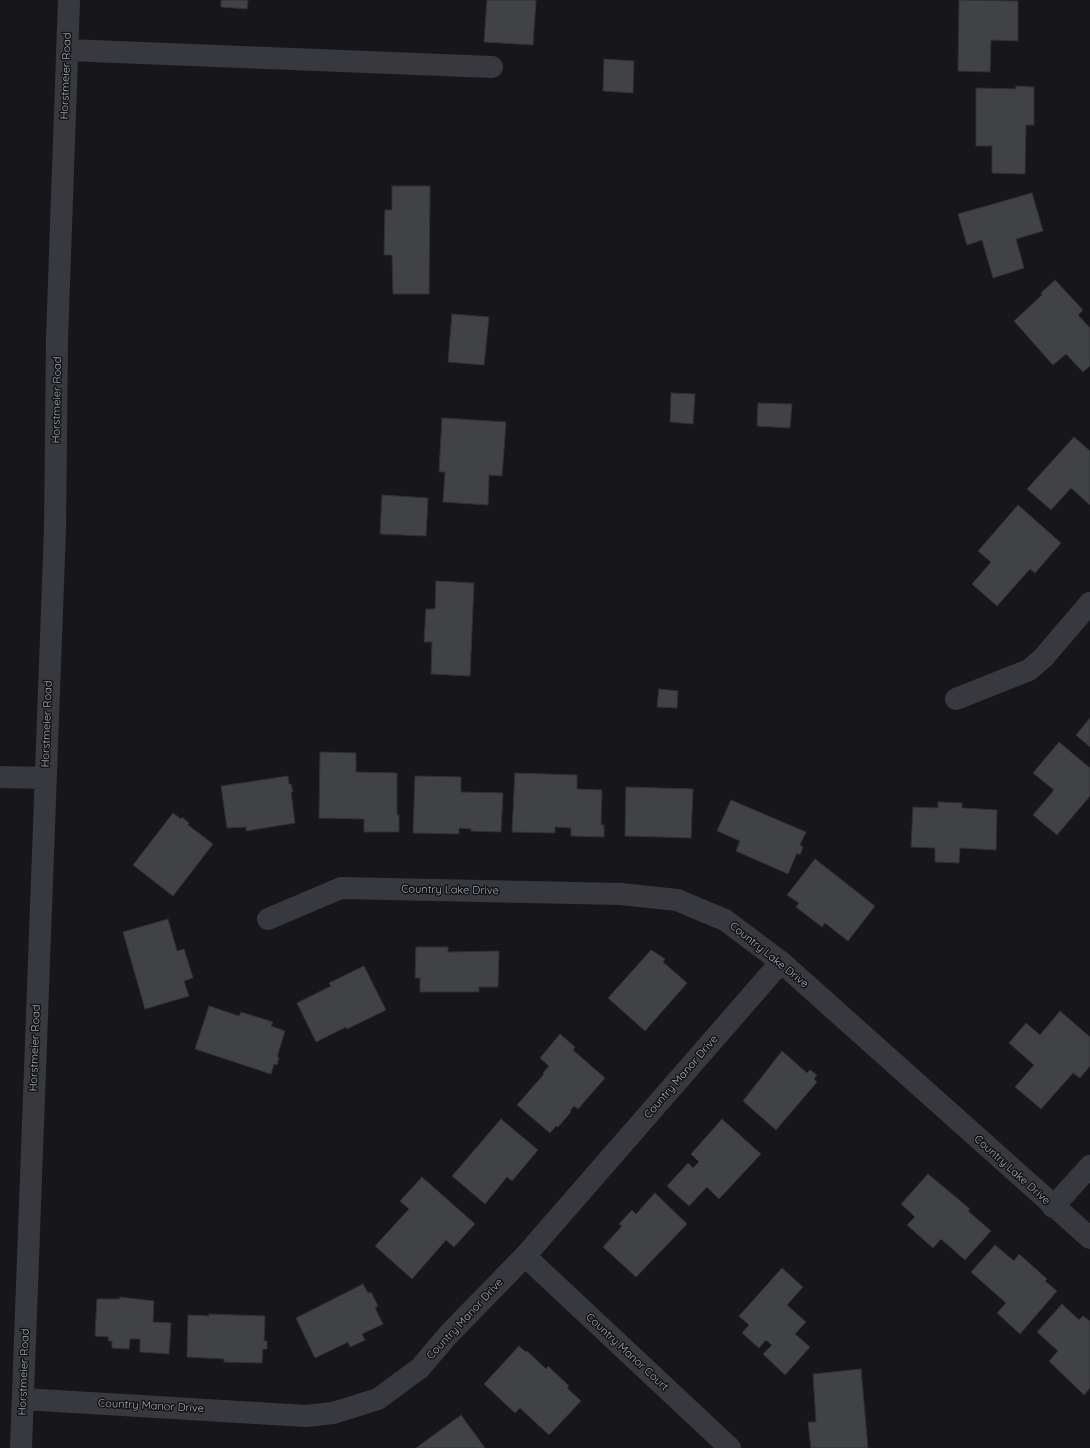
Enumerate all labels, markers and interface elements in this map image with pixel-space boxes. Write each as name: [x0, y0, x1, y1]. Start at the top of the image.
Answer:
street label: Horstmeier Road: [58, 32, 74, 120]
street label: Horstmeier Road: [50, 356, 64, 444]
street label: Horstmeier Road: [39, 680, 55, 768]
street label: Country Lake Drive: [401, 883, 499, 897]
street label: Country Lake Drive: [727, 919, 811, 991]
street label: Horstmeier Road: [27, 1004, 43, 1092]
street label: Country Manor Drive: [641, 1033, 721, 1121]
street label: Country Lake Drive: [971, 1132, 1053, 1208]
street label: Country Manor Drive: [424, 1276, 506, 1362]
street label: Country Manor Court: [583, 1310, 671, 1394]
street label: Horstmeier Road: [16, 1328, 32, 1416]
street label: Country Manor Drive: [98, 1397, 204, 1415]

